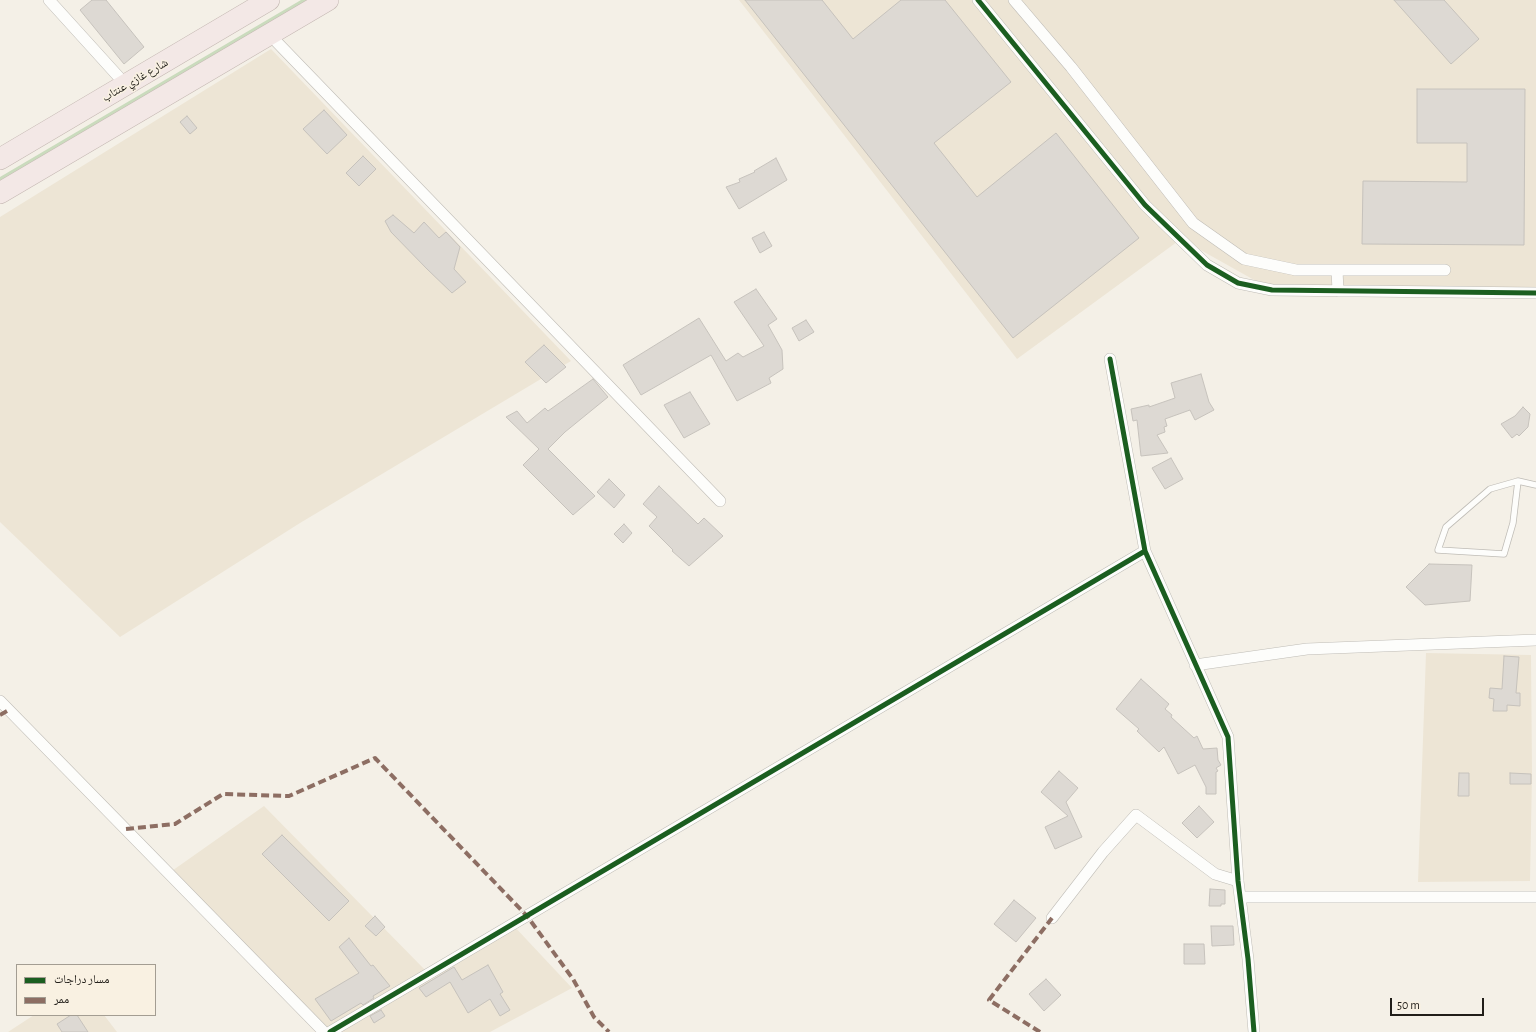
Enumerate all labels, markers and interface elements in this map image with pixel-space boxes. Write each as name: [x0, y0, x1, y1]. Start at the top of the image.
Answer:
street label: شارع غازي عنتاب: [99, 55, 171, 105]
legend: [16, 964, 156, 1016]
text: مسار دراجات: [54, 973, 109, 985]
scale bar: [1392, 990, 1486, 1016]
text: ممر: [54, 993, 69, 1005]
text: 50 m: [1397, 999, 1420, 1011]

